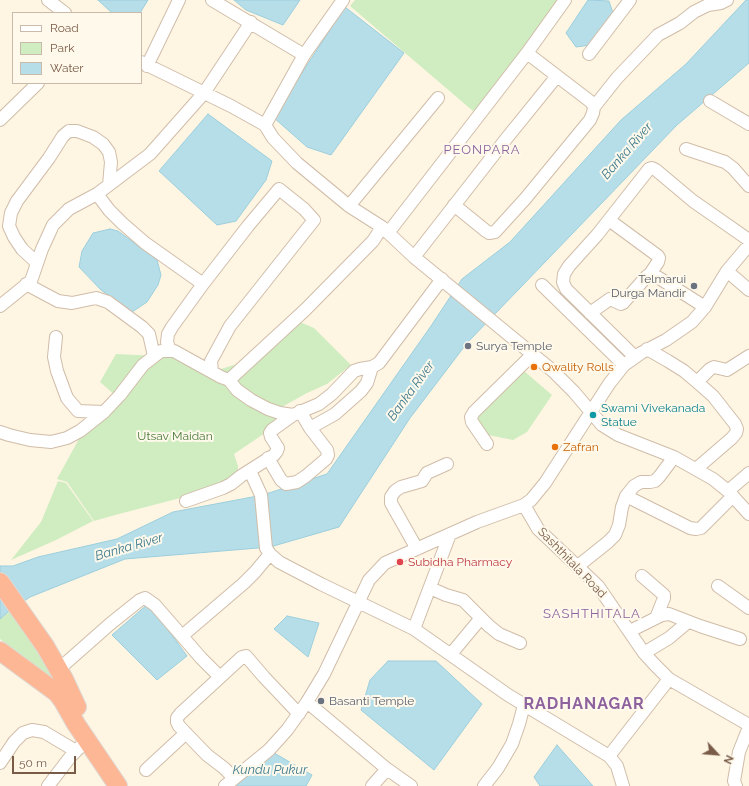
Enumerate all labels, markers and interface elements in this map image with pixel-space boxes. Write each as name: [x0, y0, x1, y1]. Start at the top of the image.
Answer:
legend: [12, 12, 142, 84]
text: Road: [50, 21, 79, 35]
text: Park: [50, 41, 75, 55]
text: Water: [50, 61, 84, 75]
water label: Banka River: [598, 120, 656, 182]
district label: PEONPARA: [443, 142, 521, 158]
place label: Telmarui Durga Mandir: [611, 272, 686, 300]
marker: Telmarui Durga Mandir: [689, 281, 699, 291]
place label: Surya Temple: [476, 339, 552, 353]
marker: Surya Temple: [463, 341, 473, 351]
water label: Banka River: [384, 358, 438, 424]
place label: Qwality Rolls: [542, 360, 614, 374]
marker: Qwality Rolls: [529, 362, 539, 372]
place label: Swami Vivekanada Statue: [601, 401, 705, 429]
marker: Swami Vivekanada Statue: [588, 410, 598, 420]
park label: Utsav Maidan: [137, 429, 213, 443]
place label: Zafran: [563, 440, 599, 454]
marker: Zafran: [550, 442, 560, 452]
street label: Sashthitala Road: [535, 525, 609, 601]
water label: Banka River: [93, 530, 165, 564]
place label: Subidha Pharmacy: [408, 555, 512, 569]
marker: Subidha Pharmacy: [395, 557, 405, 567]
district label: SASHTHITALA: [543, 606, 641, 622]
place label: Basanti Temple: [329, 694, 414, 708]
district label: RADHANAGAR: [523, 694, 645, 714]
marker: Basanti Temple: [316, 696, 326, 706]
north arrow: [697, 734, 737, 774]
scale bar: [14, 748, 78, 774]
text: N: [721, 753, 736, 766]
text: 50 m: [19, 756, 47, 770]
water label: Kundu Pukur: [233, 762, 307, 778]

